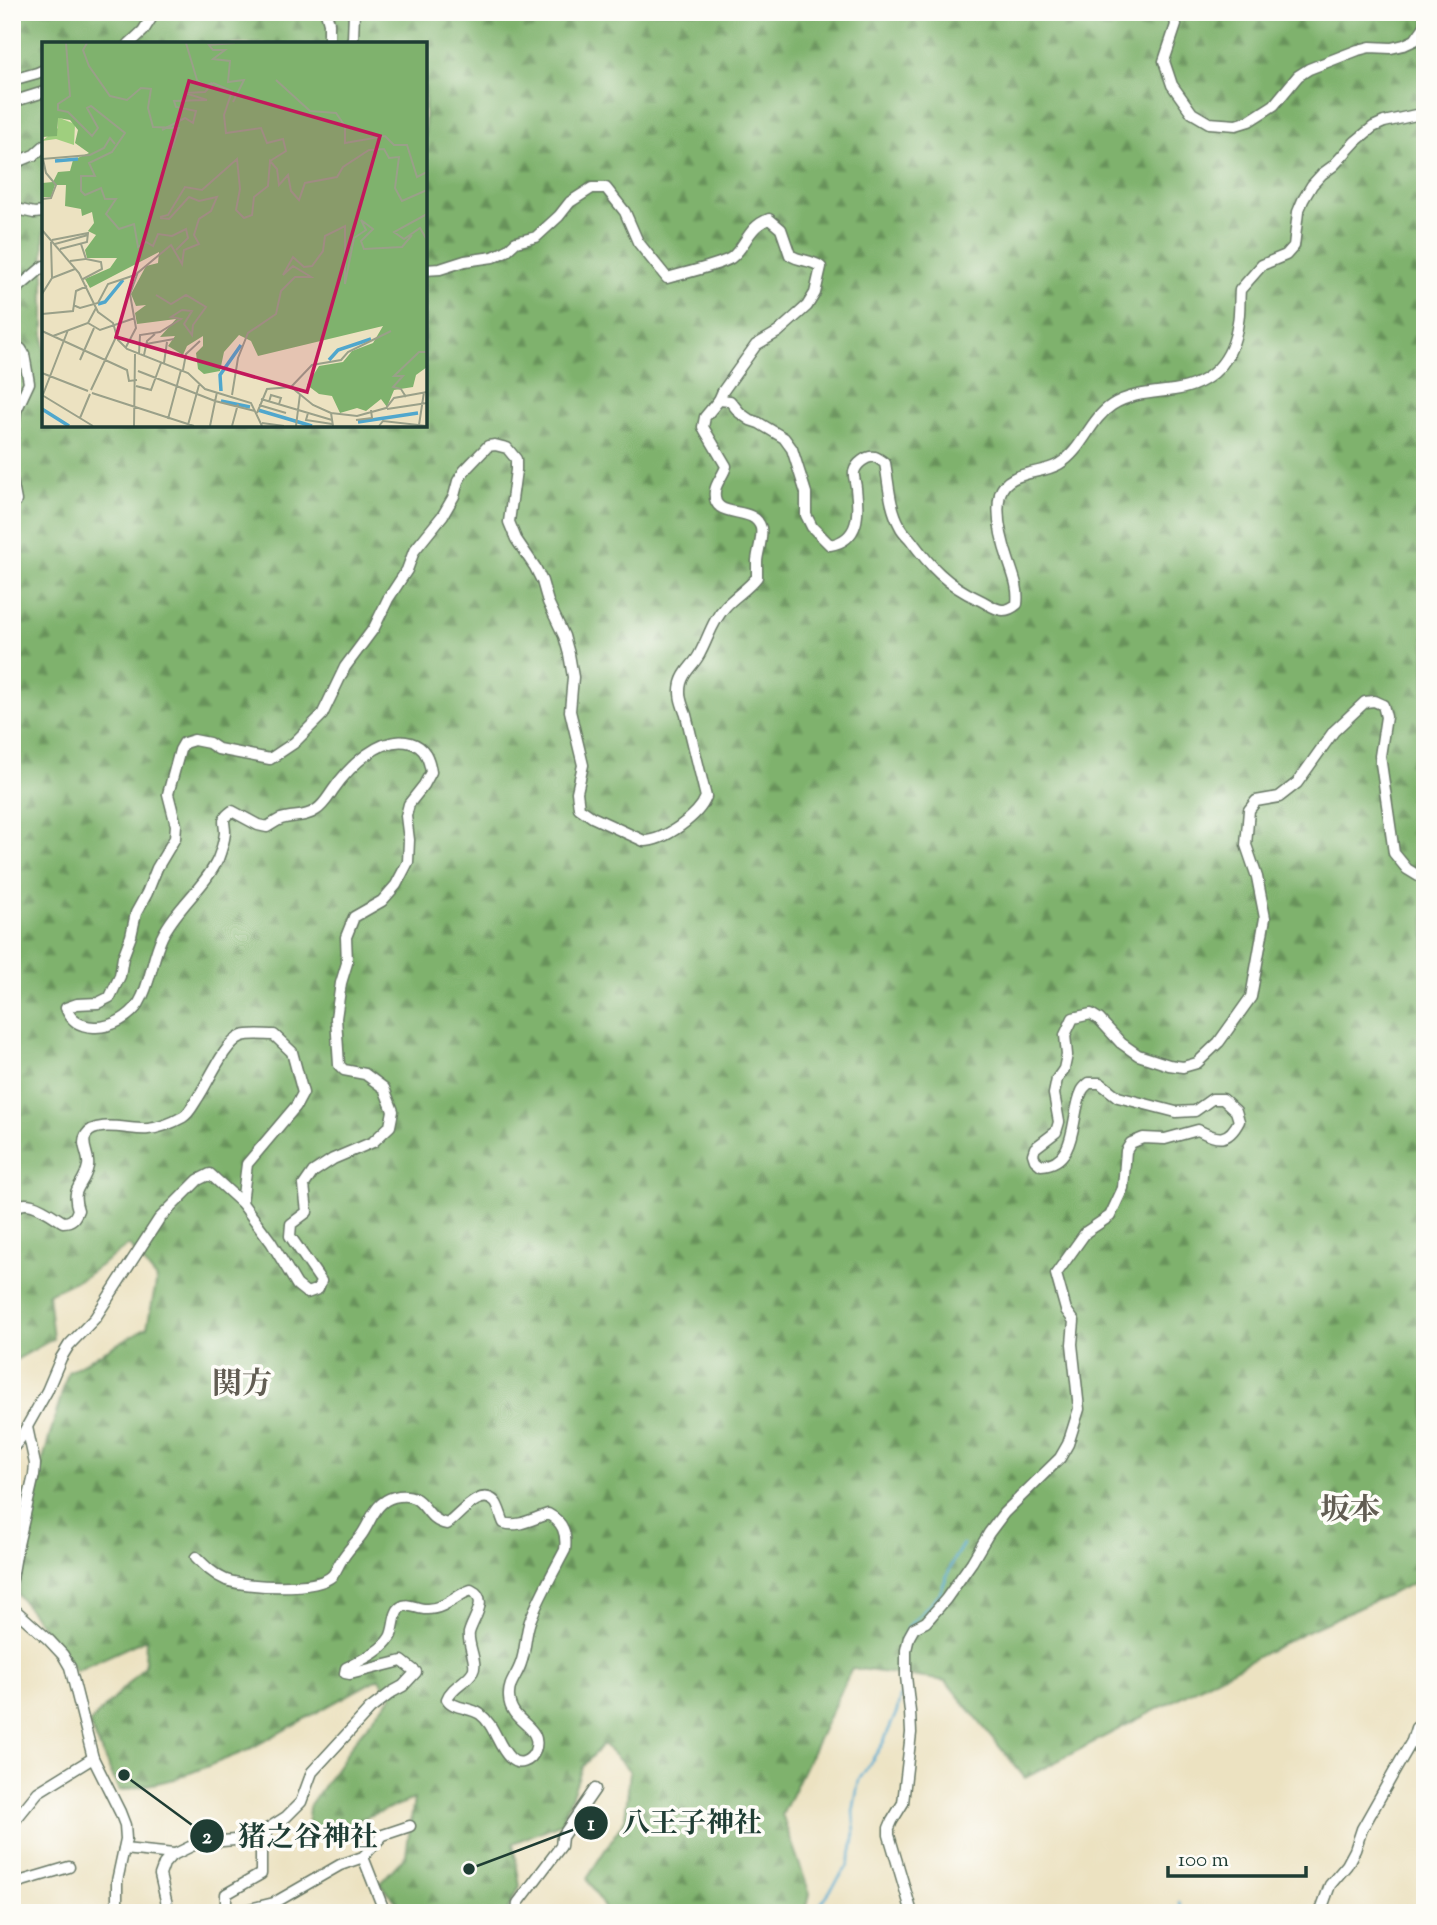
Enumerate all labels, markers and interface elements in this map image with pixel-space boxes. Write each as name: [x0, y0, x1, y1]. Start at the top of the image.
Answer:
inset map: [42, 42, 427, 427]
district label: 関方: [212, 1364, 272, 1407]
district label: 坂本: [1320, 1490, 1380, 1533]
callout: 八王子神社: [573, 1798, 776, 1847]
text: 八王子神社: [622, 1805, 762, 1845]
text: 1: [587, 1810, 595, 1840]
callout: 猪之谷神社: [189, 1811, 392, 1860]
text: 猪之谷神社: [238, 1819, 378, 1859]
text: 2: [202, 1823, 212, 1853]
scale bar: [1168, 1834, 1306, 1878]
text: 100 m: [1178, 1846, 1229, 1876]

